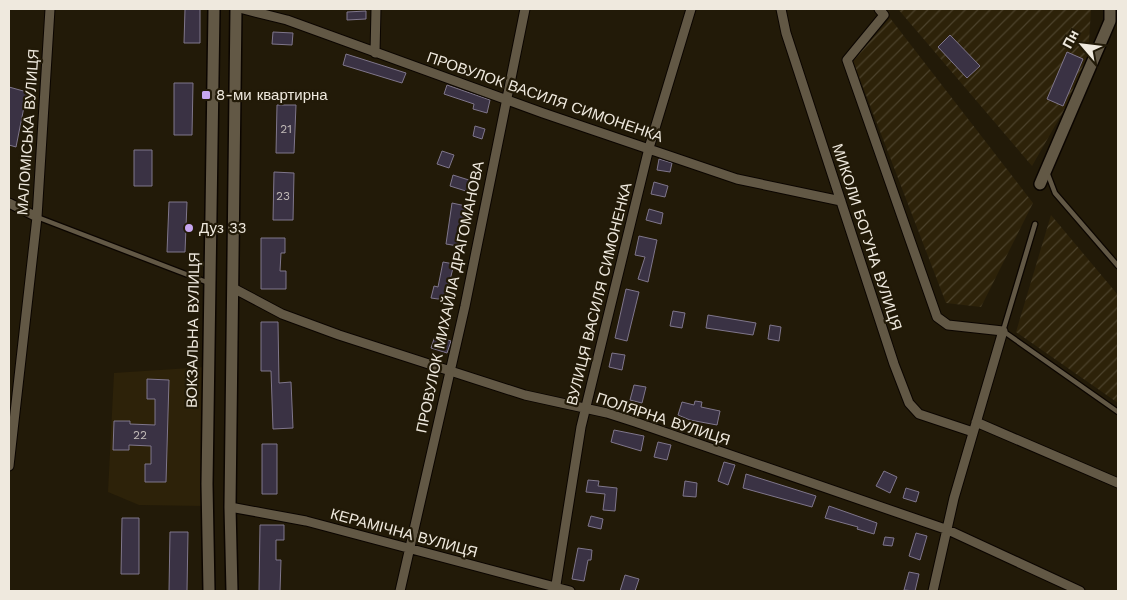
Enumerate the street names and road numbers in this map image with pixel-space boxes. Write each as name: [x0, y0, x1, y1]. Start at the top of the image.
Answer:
street label: МАЛОМІСЬКА ВУЛИЦЯ: [13, 48, 43, 216]
street label: ПРОВУЛОК ВАСИЛЯ СИМОНЕНКА: [424, 48, 666, 146]
street label: МИКОЛИ БОГУНА ВУЛИЦЯ: [828, 141, 906, 333]
street label: ПРОВУЛОК МИХАЙЛА ДРАГОМАНОВА: [412, 159, 488, 435]
street label: ВУЛИЦЯ ВАСИЛЯ СИМОНЕНКА: [563, 181, 635, 407]
street label: ВОКЗАЛЬНА ВУЛИЦЯ: [183, 252, 203, 408]
street label: ПОЛЯРНА ВУЛИЦЯ: [594, 389, 732, 449]
street label: КЕРАМІЧНА ВУЛИЦЯ: [329, 505, 479, 561]

